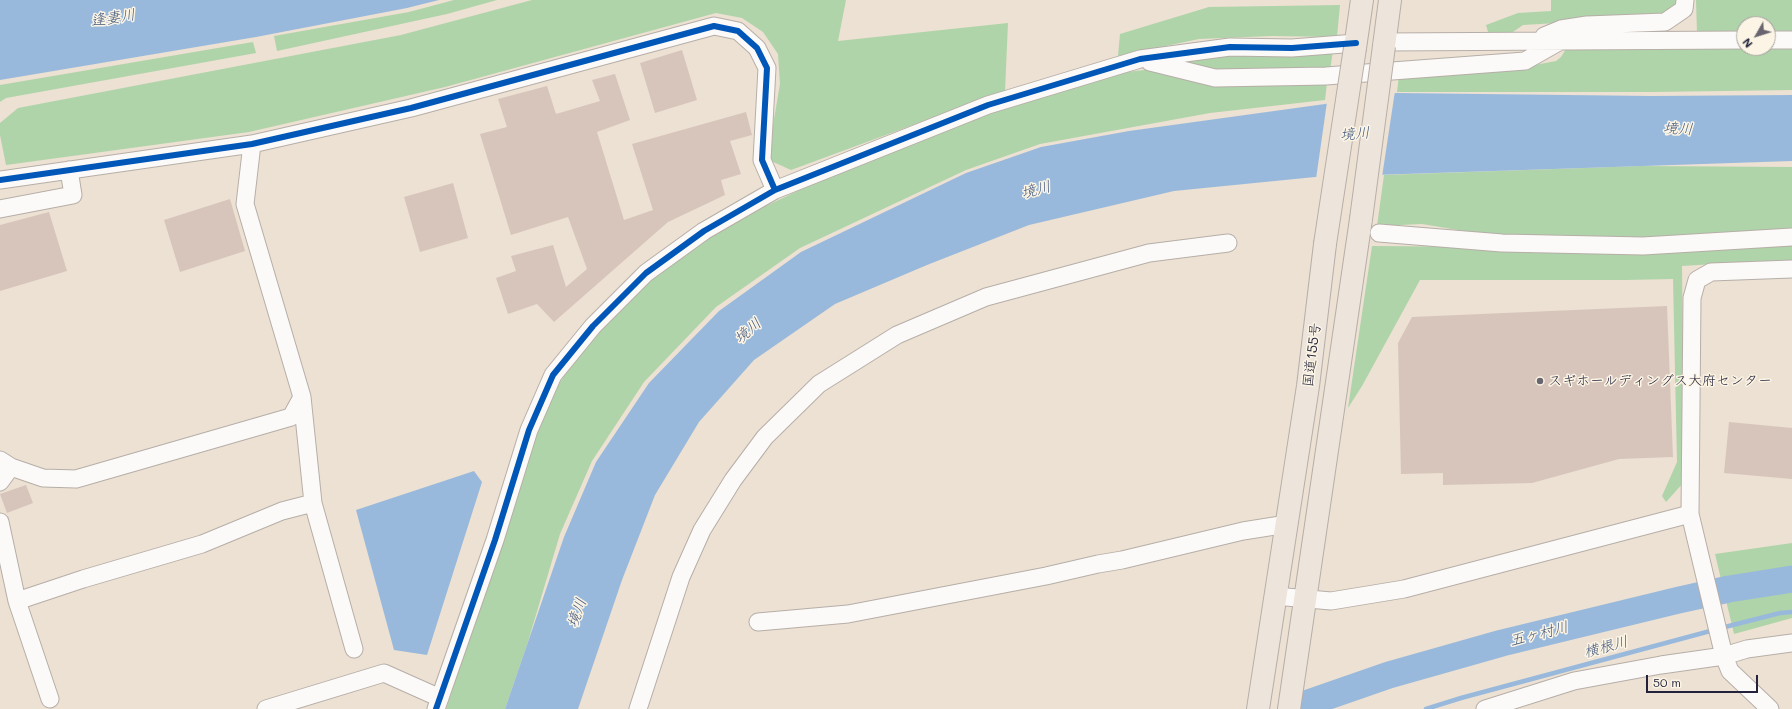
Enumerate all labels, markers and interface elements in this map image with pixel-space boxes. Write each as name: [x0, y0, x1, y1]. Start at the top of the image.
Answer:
water label: 逢妻川: [89, 6, 137, 30]
north arrow: [1736, 16, 1776, 56]
text: N: [1739, 35, 1756, 51]
water label: 境川: [1663, 119, 1693, 139]
water label: 境川: [1339, 124, 1371, 144]
water label: 境川: [1019, 177, 1053, 203]
water label: 境川: [731, 314, 765, 348]
street label: 国道155号: [1300, 322, 1324, 388]
place label: スギホールディングス大府センター: [1548, 373, 1772, 389]
marker: スギホールディングス大府センター: [1535, 376, 1545, 386]
water label: 境川: [563, 596, 591, 630]
water label: 五ヶ村川: [1508, 618, 1570, 650]
water label: 横根川: [1582, 632, 1630, 662]
scale bar: [1648, 667, 1760, 693]
text: 50 m: [1653, 674, 1681, 690]

